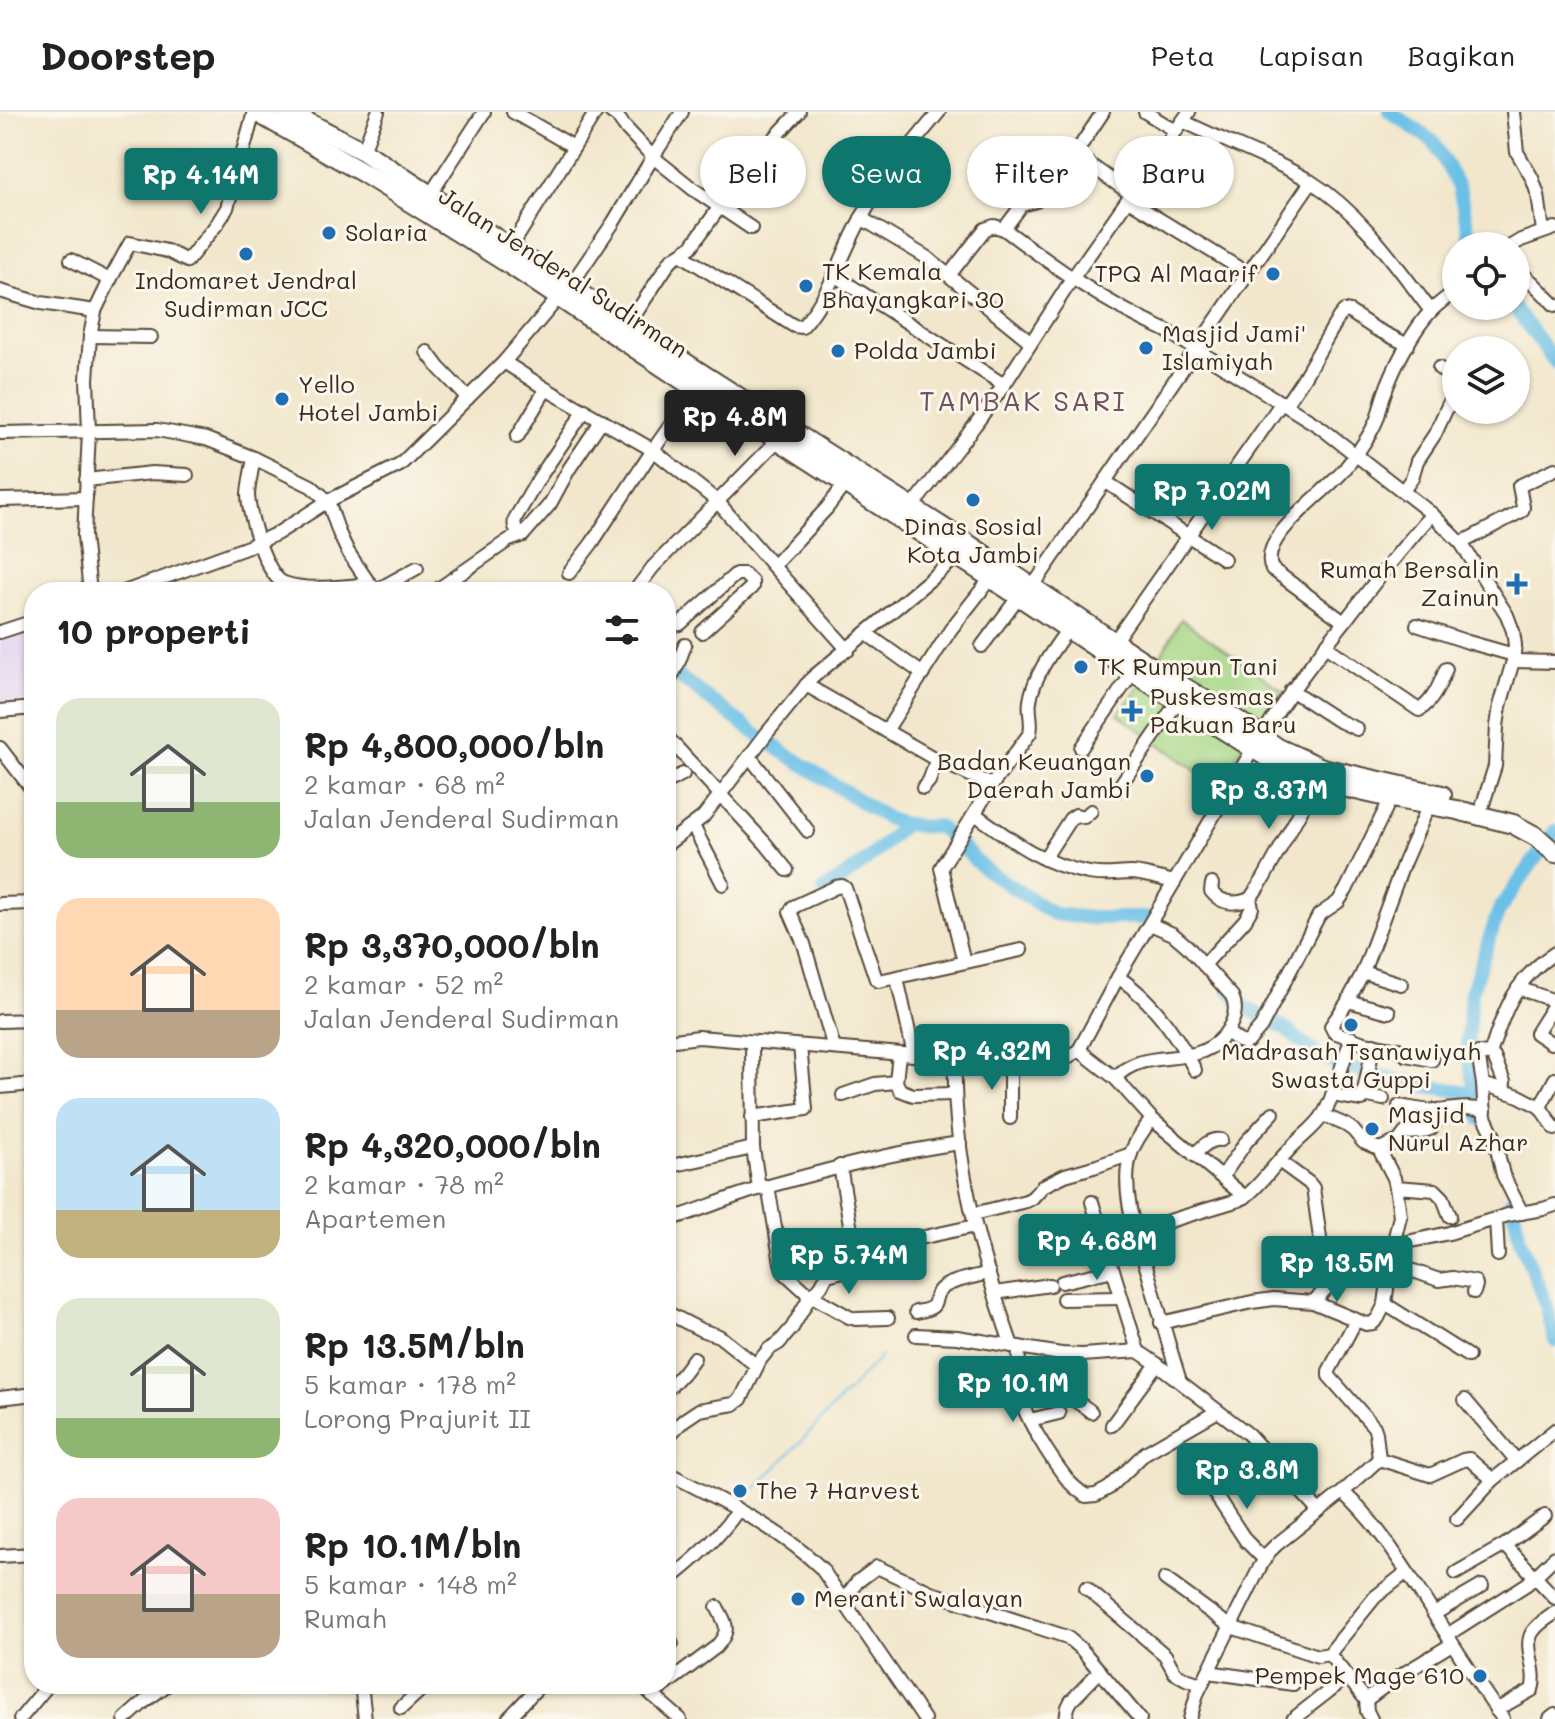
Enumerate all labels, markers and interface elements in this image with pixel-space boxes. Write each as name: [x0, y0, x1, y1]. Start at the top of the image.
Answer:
text: Doorstep: [40, 30, 216, 80]
text: Peta: [1151, 37, 1215, 73]
text: Lapisan: [1259, 37, 1364, 73]
text: Bagikan: [1408, 37, 1515, 73]
chip: Beli: [700, 136, 806, 208]
chip: Sewa: [822, 136, 951, 208]
chip: Filter: [967, 136, 1098, 208]
chip: Baru: [1114, 136, 1234, 208]
pin: Rp 4.14M: [118, 148, 284, 216]
text: Rp 4.14M: [142, 157, 260, 191]
street label: Jalan Jenderal Sudirman: [433, 180, 694, 364]
place label: Solaria: [345, 216, 428, 247]
marker: Solaria: [320, 224, 338, 242]
map controls: [1442, 232, 1530, 424]
button: locate: [1442, 232, 1530, 320]
marker: Indomaret Jendral Sudirman JCC: [237, 245, 255, 263]
place label: TK Kemala Bhayangkari 30: [822, 255, 1004, 314]
place label: TPQ Al Maarif: [1094, 257, 1258, 288]
place label: Indomaret Jendral Sudirman JCC: [135, 264, 357, 323]
marker: TPQ Al Maarif: [1264, 265, 1282, 283]
marker: TK Kemala Bhayangkari 30: [797, 277, 815, 295]
place label: Masjid Jami' Islamiyah: [1162, 317, 1306, 376]
place label: Polda Jambi: [854, 334, 997, 365]
button: layers: [1442, 336, 1530, 424]
marker: Masjid Jami' Islamiyah: [1137, 339, 1155, 357]
marker: Polda Jambi: [829, 342, 847, 360]
place label: Yello Hotel Jambi: [298, 368, 438, 427]
district label: TAMBAK SARI: [919, 382, 1127, 418]
marker: Yello Hotel Jambi: [273, 390, 291, 408]
pin: Rp 4.8M: [661, 390, 809, 458]
text: Rp 4.8M: [682, 399, 788, 433]
pin: Rp 7.02M: [1129, 464, 1295, 532]
text: Rp 7.02M: [1153, 473, 1271, 507]
marker: Dinas Sosial Kota Jambi: [964, 491, 982, 509]
place label: Dinas Sosial Kota Jambi: [903, 510, 1043, 569]
place label: Rumah Bersalin Zainun: [1320, 553, 1499, 612]
marker: Rumah Bersalin Zainun: [1506, 573, 1528, 595]
text: 10 properti: [56, 608, 251, 653]
icon: filters: [600, 608, 644, 652]
place label: TK Rumpun Tani: [1097, 650, 1278, 681]
marker: TK Rumpun Tani: [1072, 658, 1090, 676]
place label: Puskesmas Pakuan Baru: [1150, 680, 1296, 739]
marker: Puskesmas Pakuan Baru: [1121, 700, 1143, 722]
text: Rp 4,800,000/bln: [304, 722, 604, 767]
icon: home: [120, 730, 216, 826]
place label: Badan Keuangan Daerah Jambi: [937, 745, 1131, 804]
pin: Rp 3.37M: [1186, 763, 1352, 831]
text: 2 kamar · 68 m²: [304, 767, 505, 801]
marker: Badan Keuangan Daerah Jambi: [1138, 767, 1156, 785]
text: Rp 3.37M: [1210, 772, 1328, 806]
text: Jalan Jenderal Sudirman: [304, 801, 619, 835]
text: Rp 3,370,000/bln: [304, 922, 599, 967]
icon: home: [120, 930, 216, 1026]
text: 2 kamar · 52 m²: [304, 967, 503, 1001]
text: Jalan Jenderal Sudirman: [304, 1001, 619, 1035]
marker: Madrasah Tsanawiyah Swasta Guppi: [1342, 1016, 1360, 1034]
pin: Rp 4.32M: [909, 1024, 1075, 1092]
text: Rp 4.32M: [932, 1033, 1052, 1067]
place label: Madrasah Tsanawiyah Swasta Guppi: [1221, 1035, 1481, 1094]
place label: Masjid Nurul Azhar: [1388, 1098, 1528, 1157]
marker: Masjid Nurul Azhar: [1363, 1120, 1381, 1138]
text: Rp 4,320,000/bln: [304, 1122, 601, 1167]
icon: home: [120, 1130, 216, 1226]
text: 2 kamar · 78 m²: [304, 1167, 504, 1201]
text: Apartemen: [304, 1201, 446, 1235]
pin: Rp 4.68M: [1014, 1214, 1180, 1282]
text: Rp 4.68M: [1036, 1223, 1158, 1257]
pin: Rp 5.74M: [766, 1228, 932, 1296]
pin: Rp 13.5M: [1254, 1236, 1420, 1304]
text: Rp 5.74M: [790, 1237, 908, 1271]
text: Rp 13.5M: [1279, 1245, 1395, 1279]
text: Rp 13.5M/bln: [304, 1322, 525, 1367]
icon: home: [120, 1330, 216, 1426]
pin: Rp 10.1M: [930, 1356, 1096, 1424]
text: Rp 10.1M: [957, 1365, 1069, 1399]
text: 5 kamar · 178 m²: [304, 1367, 516, 1401]
text: Lorong Prajurit II: [304, 1401, 531, 1435]
pin: Rp 3.8M: [1173, 1443, 1321, 1511]
text: Rp 3.8M: [1195, 1452, 1299, 1486]
place label: The 7 Harvest: [756, 1474, 920, 1505]
marker: The 7 Harvest: [731, 1482, 749, 1500]
text: Rp 10.1M/bln: [304, 1522, 521, 1567]
icon: home: [120, 1530, 216, 1626]
text: 5 kamar · 148 m²: [304, 1567, 517, 1601]
place label: Meranti Swalayan: [814, 1582, 1023, 1613]
marker: Meranti Swalayan: [789, 1590, 807, 1608]
text: Rumah: [304, 1601, 386, 1635]
place label: Pempek Mage 610: [1255, 1659, 1464, 1690]
marker: Pempek Mage 610: [1471, 1667, 1489, 1685]

